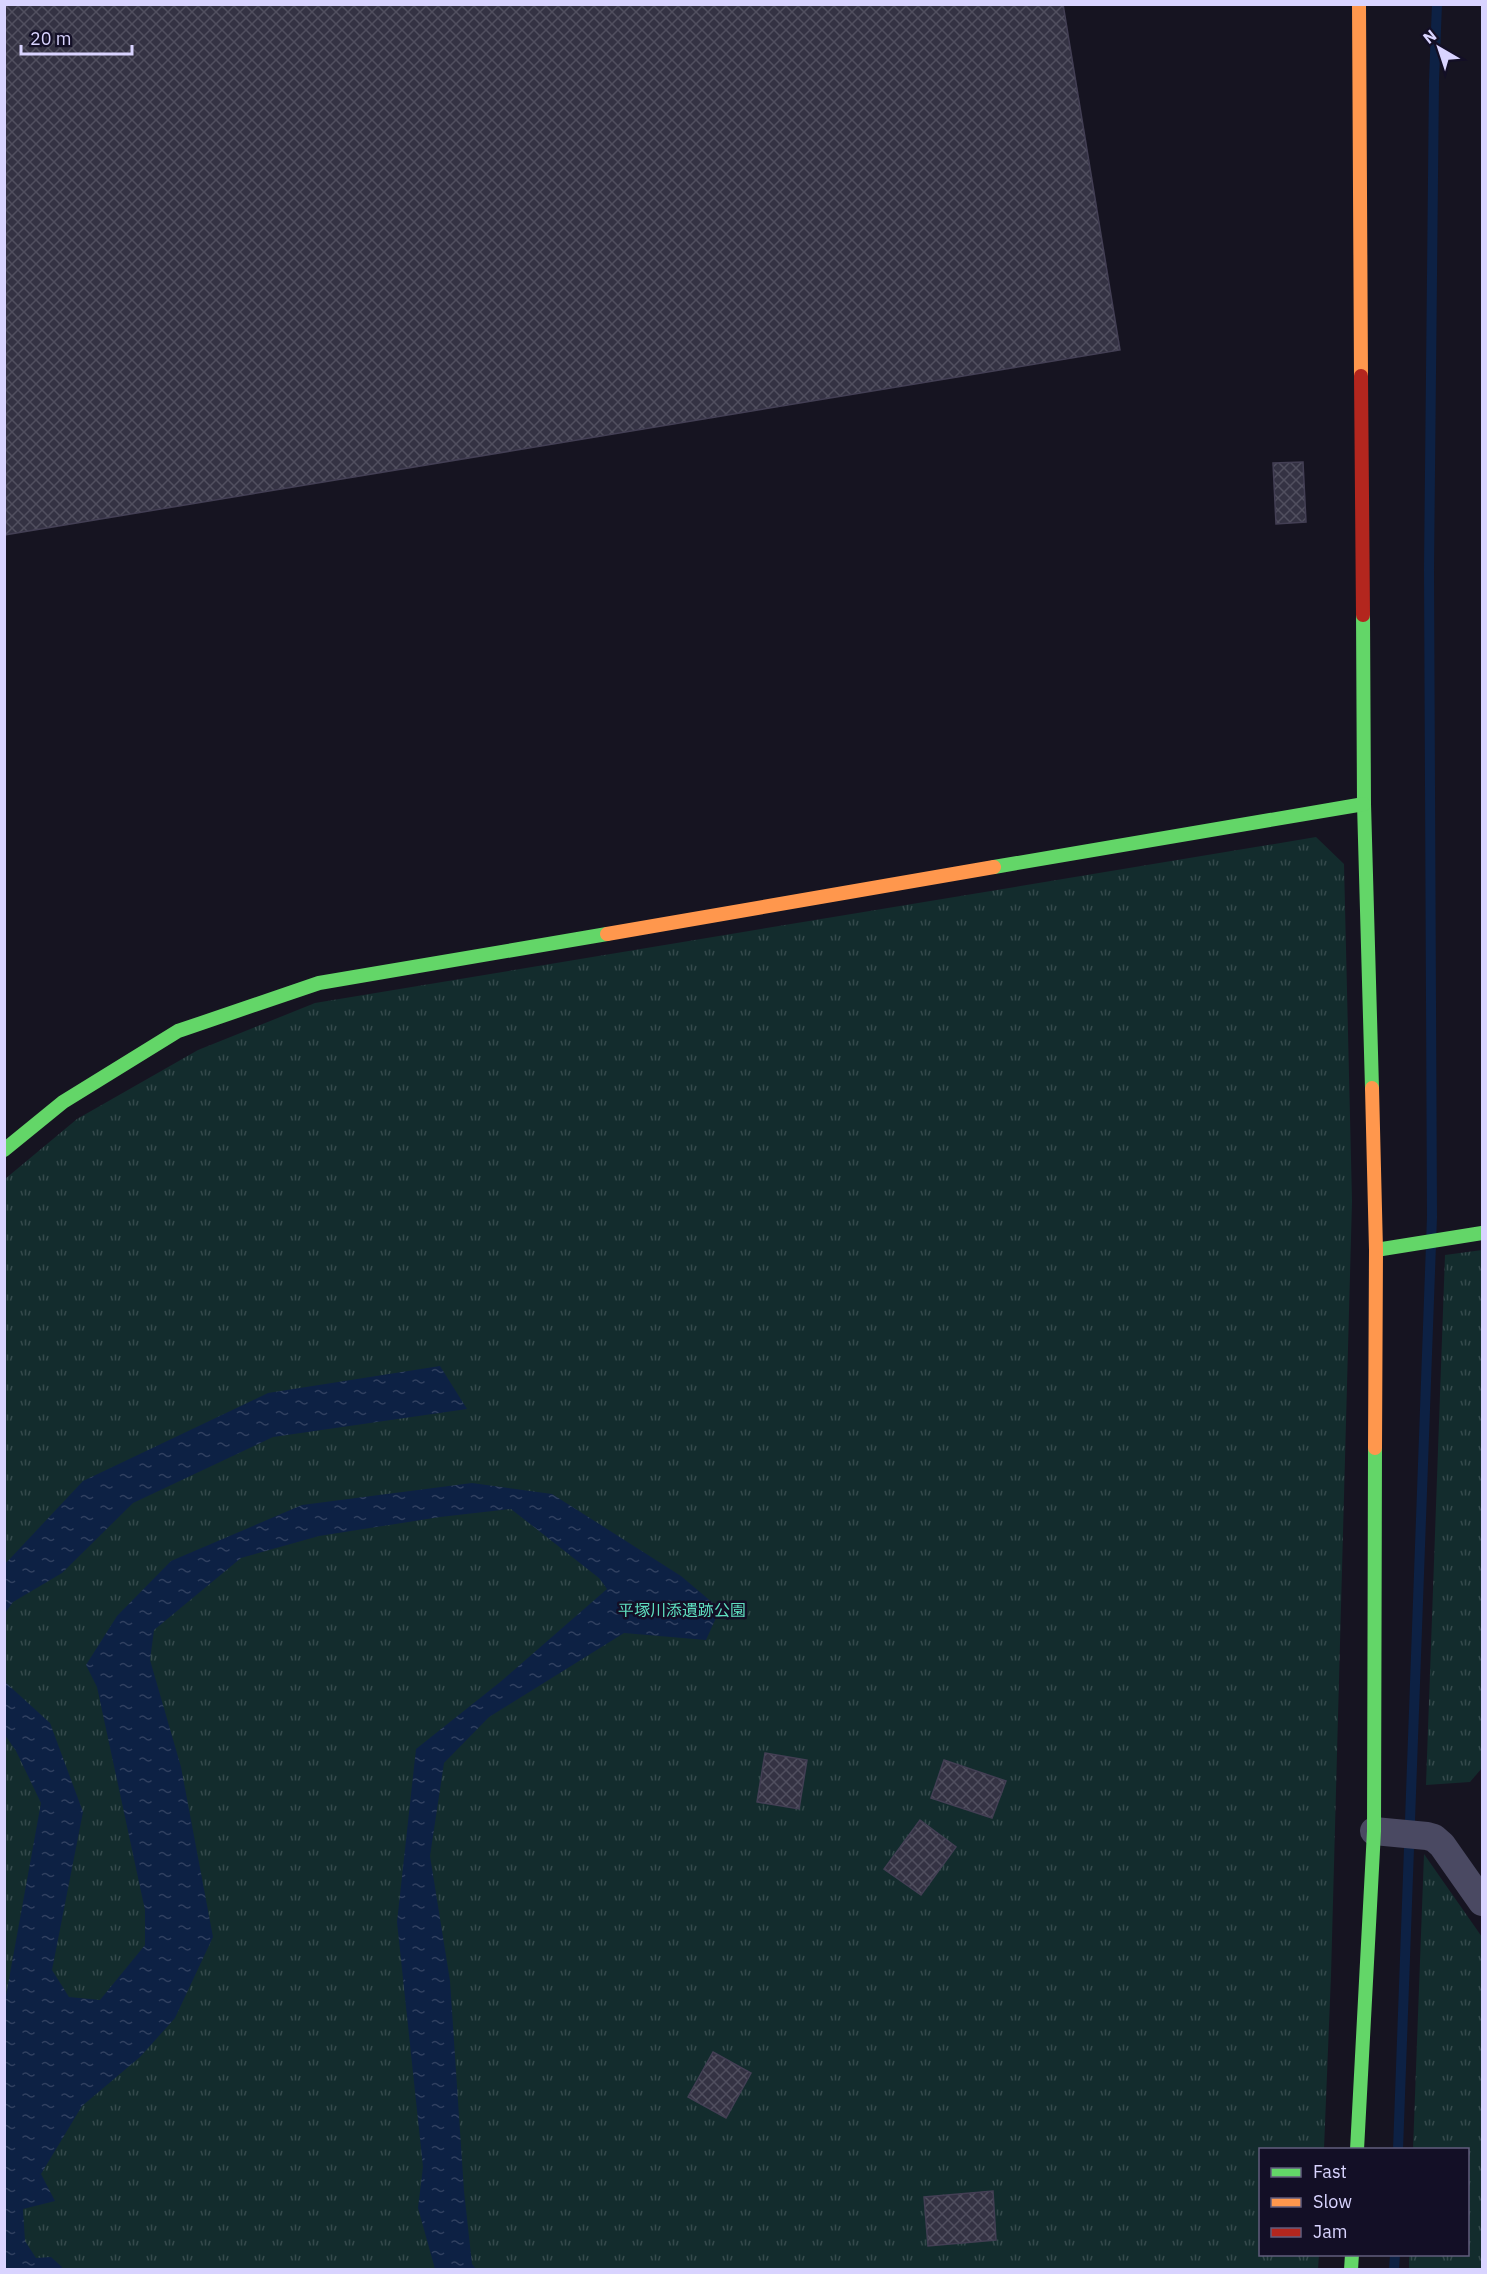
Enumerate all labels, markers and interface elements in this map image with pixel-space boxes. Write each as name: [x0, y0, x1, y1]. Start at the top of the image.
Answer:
scale bar: [21, 18, 132, 56]
north arrow: [1409, 18, 1469, 78]
text: N: [1419, 25, 1440, 48]
text: 20 m: [30, 27, 72, 50]
park label: 平塚川添遺跡公園: [618, 1600, 746, 1620]
legend: [1259, 2148, 1469, 2256]
text: Fast: [1313, 2160, 1347, 2183]
text: Slow: [1313, 2190, 1352, 2213]
text: Jam: [1313, 2220, 1348, 2243]

